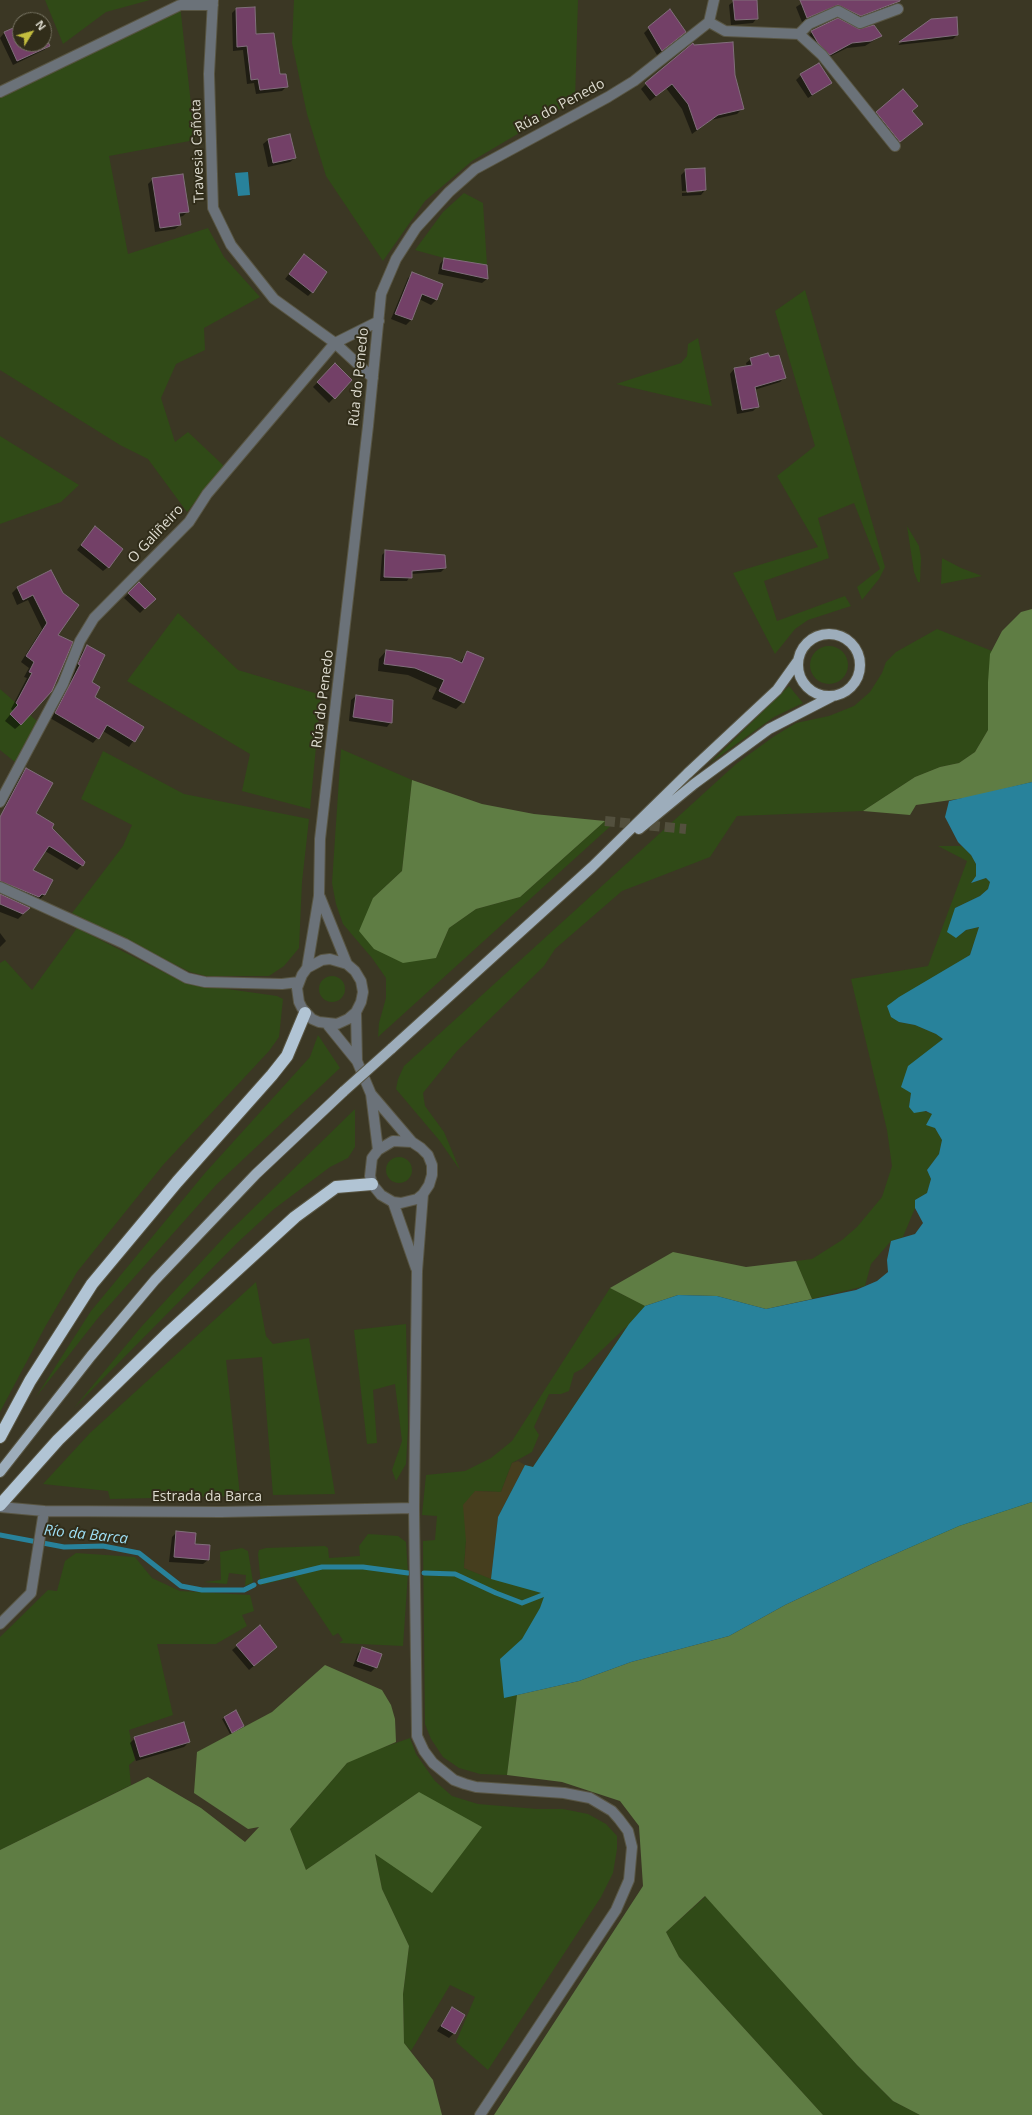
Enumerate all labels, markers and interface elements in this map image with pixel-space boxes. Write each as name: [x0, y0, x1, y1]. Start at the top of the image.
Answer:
north arrow: [12, 12, 52, 52]
text: N: [32, 17, 50, 33]
street label: Rúa do Penedo: [512, 75, 608, 137]
street label: Travesia Cañota: [188, 99, 208, 203]
street label: Rúa do Penedo: [345, 327, 373, 427]
street label: O Galiñeiro: [125, 501, 187, 567]
street label: Rúa do Penedo: [309, 649, 337, 749]
street label: Estrada da Barca: [152, 1489, 262, 1505]
water label: Río da Barca: [43, 1522, 129, 1548]

